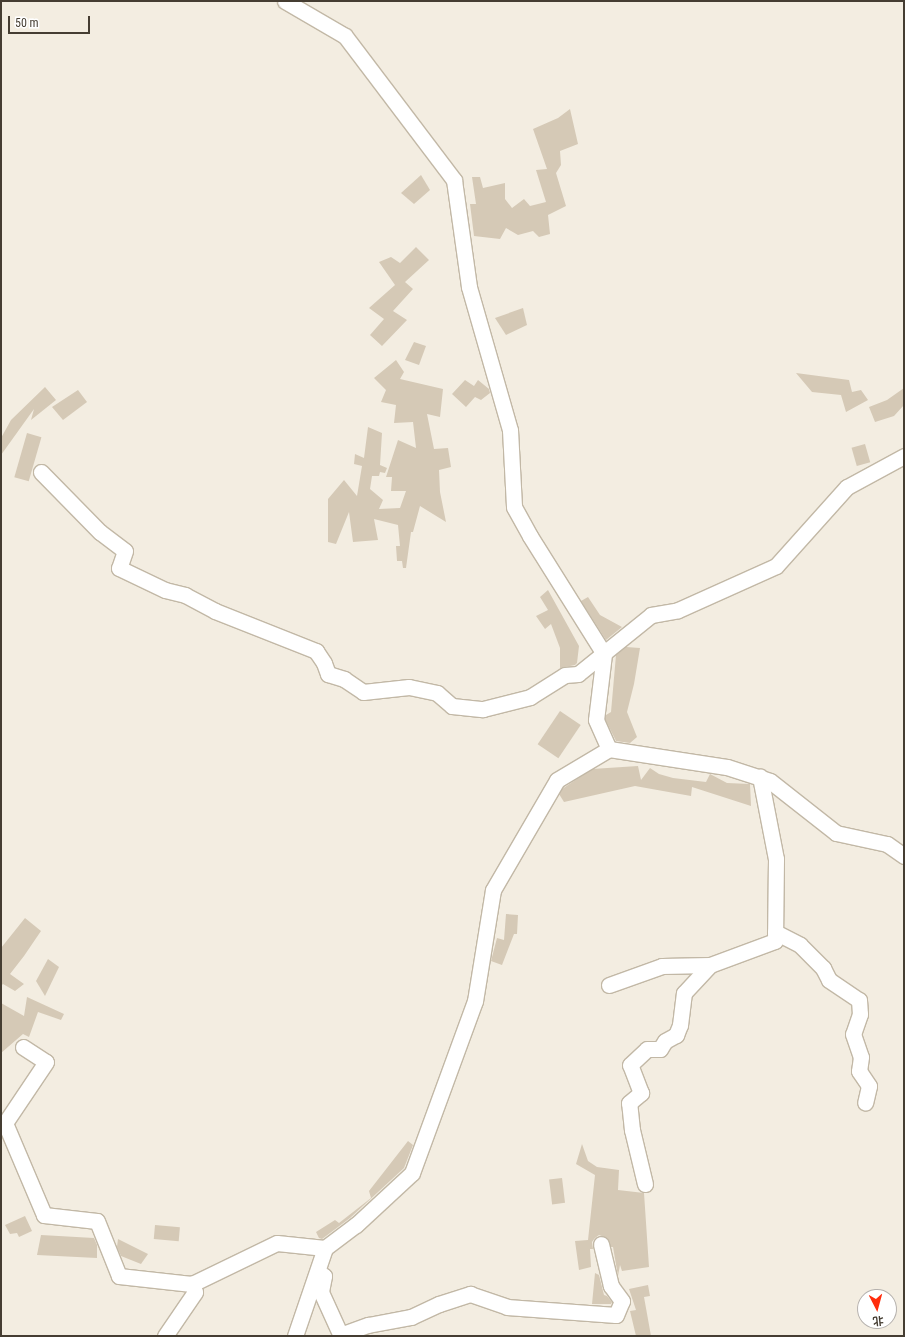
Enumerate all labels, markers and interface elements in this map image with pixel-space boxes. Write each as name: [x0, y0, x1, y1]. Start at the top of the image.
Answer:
scale bar: [10, 8, 92, 34]
text: 50 m: [15, 16, 39, 30]
north arrow: [857, 1289, 897, 1329]
text: 北: [872, 1313, 884, 1327]

